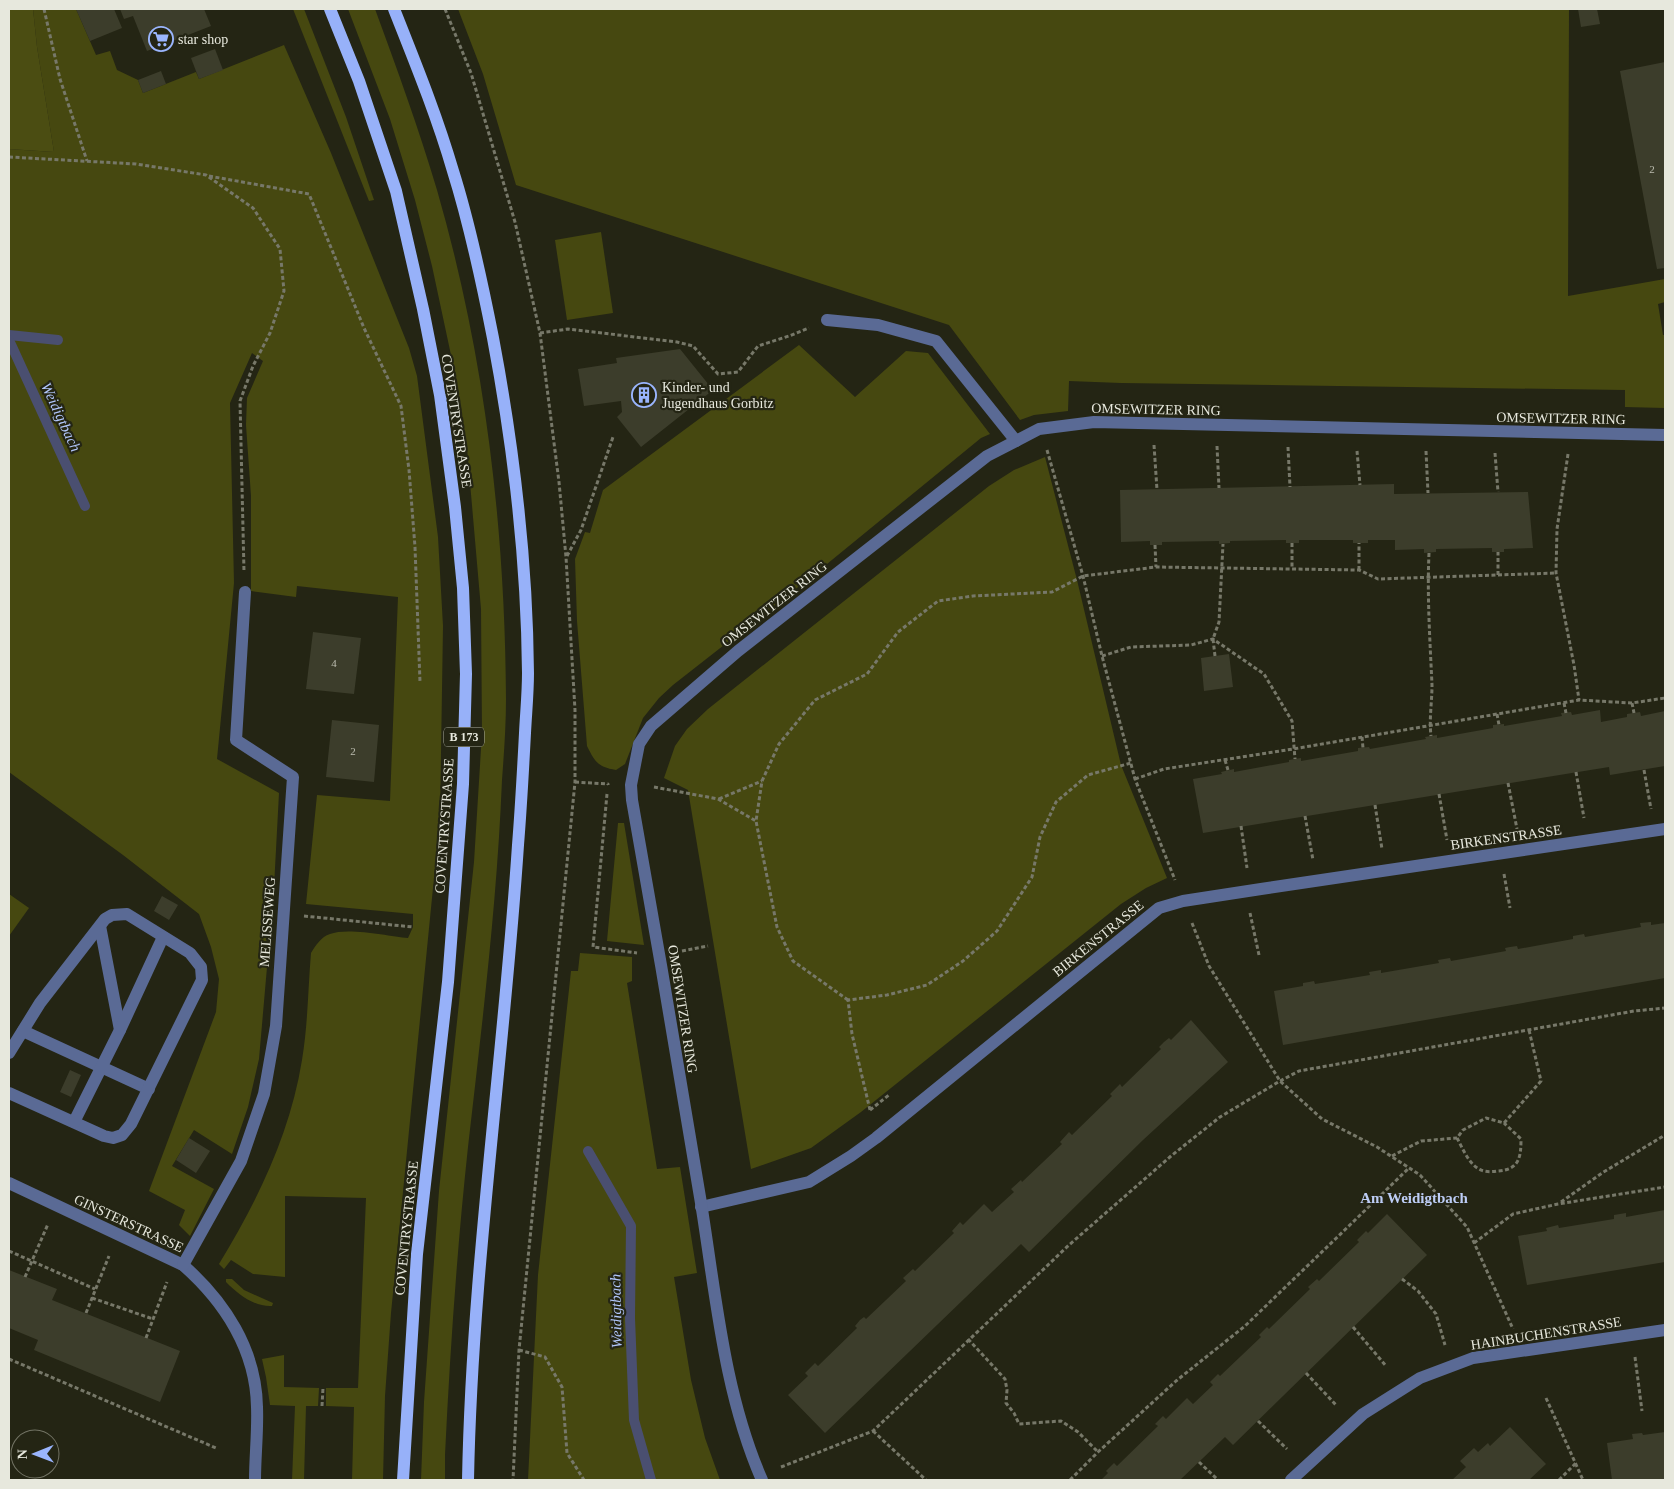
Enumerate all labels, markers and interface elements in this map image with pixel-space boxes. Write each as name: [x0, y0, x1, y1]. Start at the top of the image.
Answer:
supermarket icon: star shop: [148, 26, 174, 52]
place label: star shop: [178, 32, 228, 47]
house number: 2: [1649, 163, 1655, 175]
street label: COVENTRYSTRASSE: [439, 353, 475, 489]
water label: Weidigtbach: [38, 380, 84, 454]
place label: Kinder- und Jugendhaus Gorbitz: [662, 380, 774, 411]
building icon: Kinder- und Jugendhaus Gorbitz: [631, 382, 657, 408]
street label: OMSEWITZER RING: [1091, 401, 1221, 418]
street label: OMSEWITZER RING: [1496, 410, 1626, 427]
street label: OMSEWITZER RING: [719, 559, 830, 650]
house number: 4: [331, 657, 337, 669]
road number: B 173: [444, 728, 484, 746]
house number: 2: [350, 745, 356, 757]
street label: COVENTRYSTRASSE: [432, 758, 457, 894]
street label: BIRKENSTRASSE: [1450, 822, 1563, 853]
street label: MELISSEWEG: [257, 877, 278, 968]
street label: BIRKENSTRASSE: [1050, 897, 1147, 979]
street label: OMSEWITZER RING: [665, 944, 700, 1074]
street label: COVENTRYSTRASSE: [392, 1160, 421, 1296]
district label: Am Weidigtbach: [1360, 1190, 1468, 1206]
street label: GINSTERSTRASSE: [72, 1192, 186, 1255]
water label: Weidigtbach: [607, 1274, 625, 1348]
street label: HAINBUCHENSTRASSE: [1470, 1314, 1623, 1353]
north arrow: [10, 1429, 60, 1479]
text: N: [15, 1449, 30, 1459]

